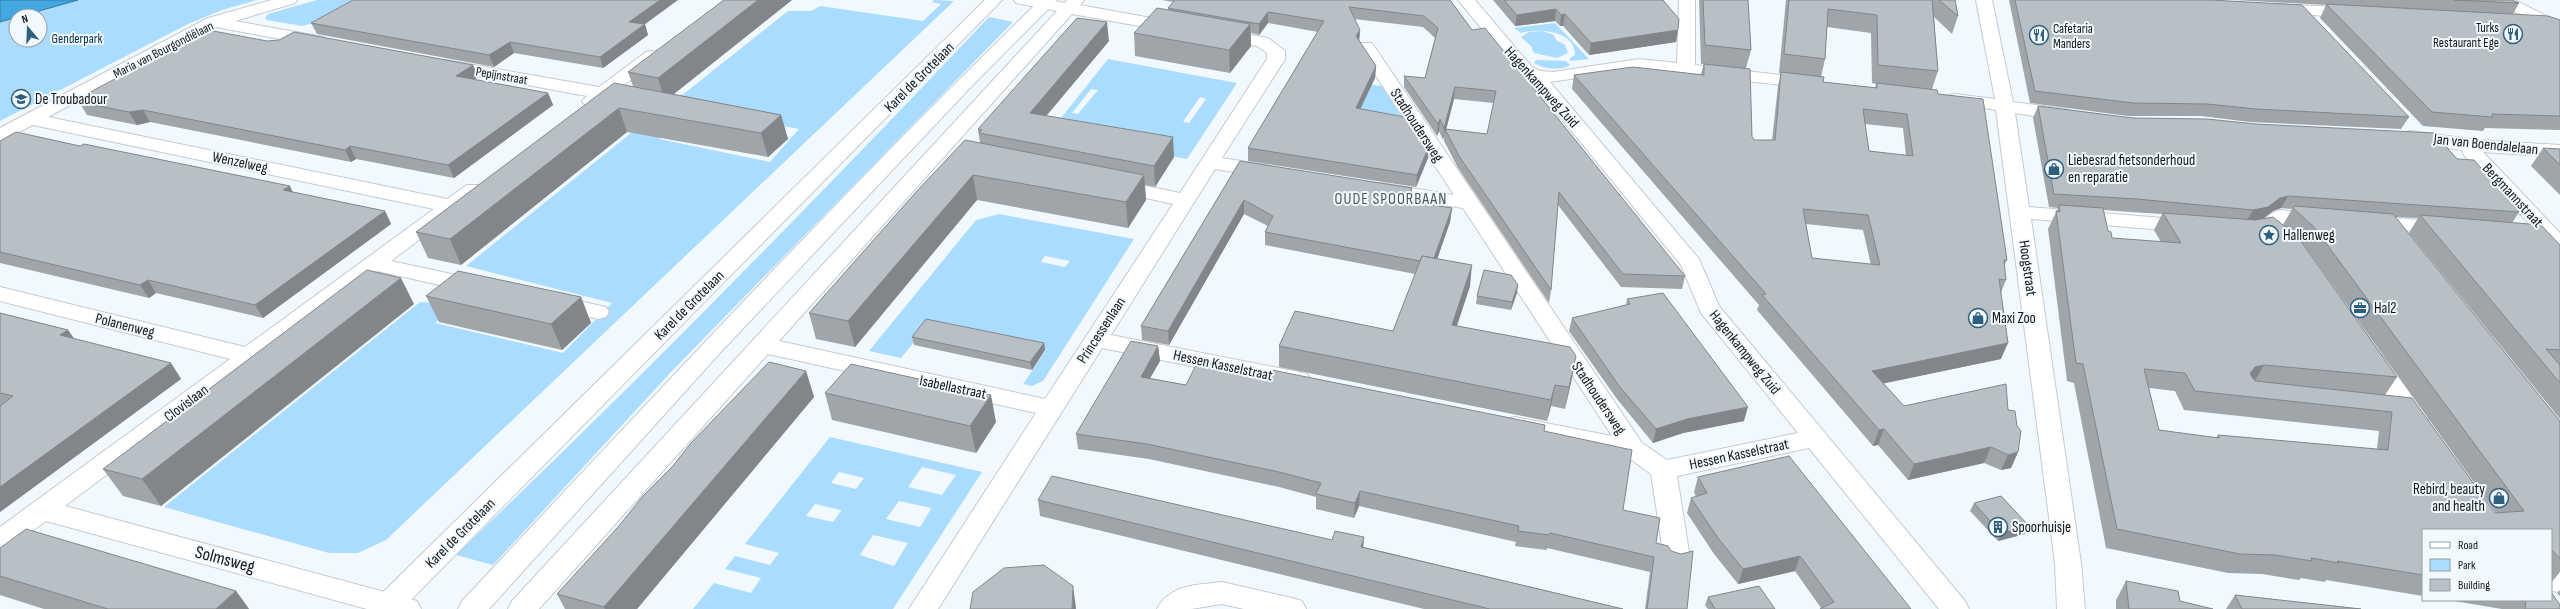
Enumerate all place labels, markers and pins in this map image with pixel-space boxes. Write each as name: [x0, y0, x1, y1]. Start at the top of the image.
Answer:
place label: Turks Restaurant Ege: [2433, 20, 2499, 51]
place label: Cafetaria Manders: [2053, 21, 2093, 52]
restaurant icon: Turks Restaurant Ege: [2502, 23, 2524, 45]
restaurant icon: Cafetaria Manders: [2028, 24, 2050, 46]
school or university icon: De Troubadour: [10, 88, 32, 110]
place label: De Troubadour: [35, 90, 108, 109]
place label: Liebesrad fietsonderhoud en reparatie: [2068, 151, 2195, 187]
shop icon: Liebesrad fietsonderhoud en reparatie: [2043, 158, 2065, 180]
place icon: Hallenweg: [2258, 224, 2280, 246]
place label: Hallenweg: [2283, 226, 2335, 245]
office icon: Hal2: [2349, 297, 2371, 319]
place label: Hal2: [2374, 299, 2396, 318]
shop icon: Maxi Zoo: [1967, 307, 1989, 329]
place label: Maxi Zoo: [1992, 309, 2036, 328]
place label: Rebird, beauty and health: [2413, 480, 2485, 516]
shop icon: Rebird, beauty and health: [2488, 487, 2510, 509]
building icon: Spoorhuisje: [1987, 516, 2009, 538]
place label: Spoorhuisje: [2012, 518, 2071, 537]

